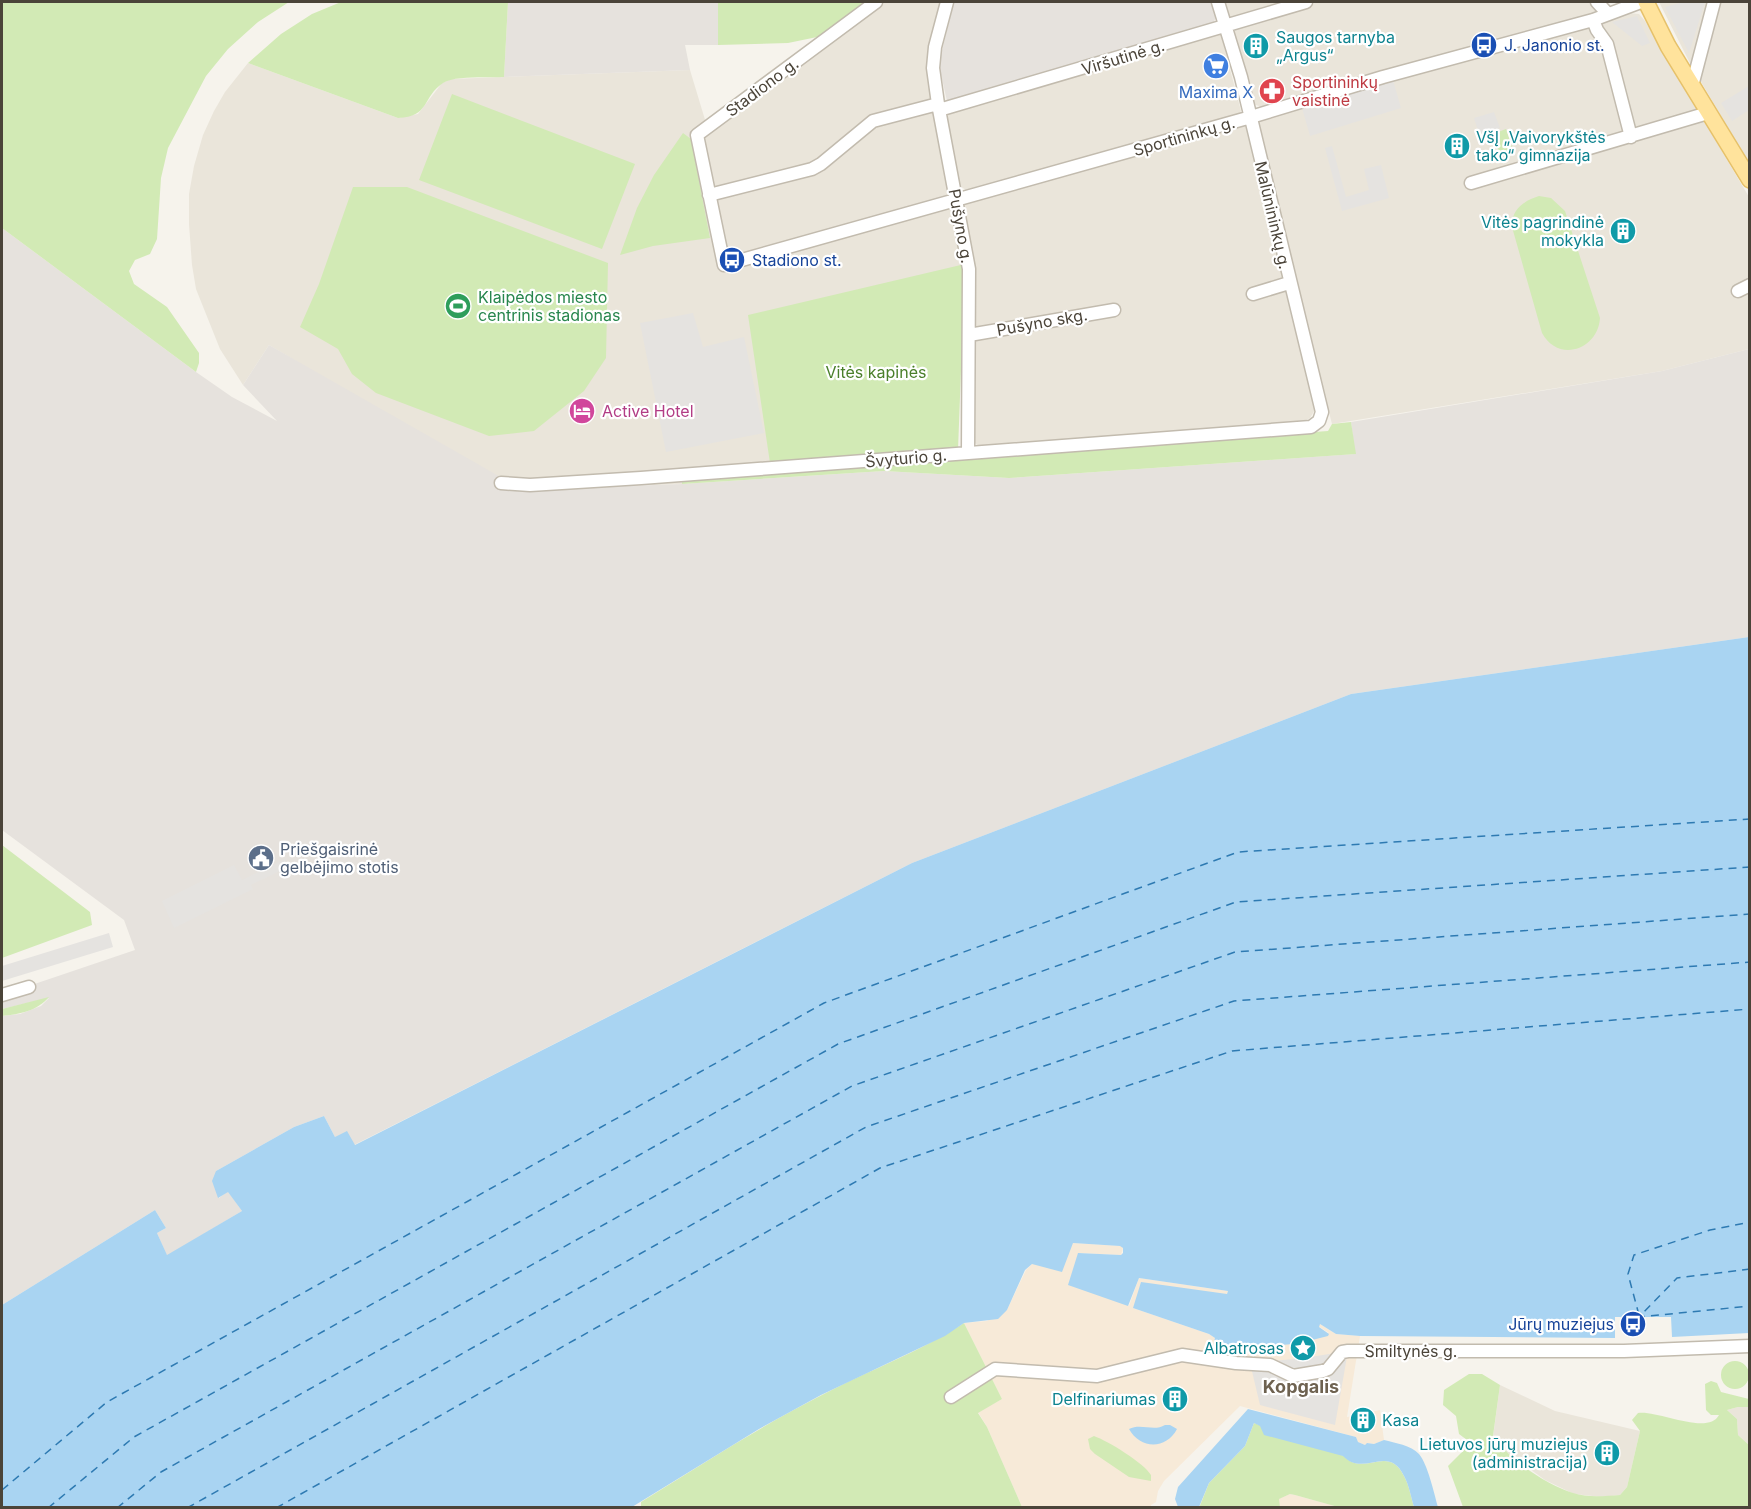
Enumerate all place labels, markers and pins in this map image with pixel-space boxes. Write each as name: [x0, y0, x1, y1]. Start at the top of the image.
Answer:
place label: Saugos tarnyba „Argus“: [1276, 27, 1395, 65]
bus stop icon: J. Janonio st.: [1469, 30, 1499, 60]
building icon: Saugos tarnyba „Argus“: [1241, 31, 1271, 61]
place label: J. Janonio st.: [1504, 35, 1605, 55]
supermarket icon: Maxima X: [1201, 51, 1231, 81]
place label: Sportininkų vaistinė: [1292, 72, 1378, 110]
pharmacy icon: Sportininkų vaistinė: [1257, 76, 1287, 106]
place label: Maxima X: [1179, 82, 1253, 102]
place label: VšĮ „Vaivorykštės tako“ gimnazija: [1476, 127, 1606, 165]
building icon: VšĮ „Vaivorykštės tako“ gimnazija: [1442, 131, 1472, 161]
place label: Vitės pagrindinė mokykla: [1481, 212, 1604, 250]
building icon: Vitės pagrindinė mokykla: [1608, 216, 1638, 246]
bus stop icon: Stadiono st.: [717, 245, 747, 275]
place label: Stadiono st.: [752, 250, 842, 270]
place label: Klaipėdos miesto centrinis stadionas: [478, 287, 620, 325]
sports icon: Klaipėdos miesto centrinis stadionas: [443, 291, 473, 321]
hotel icon: Active Hotel: [567, 396, 597, 426]
place label: Active Hotel: [602, 401, 694, 421]
place label: Priešgaisrinė gelbėjimo stotis: [280, 839, 399, 877]
public building icon: Priešgaisrinė gelbėjimo stotis: [246, 843, 276, 873]
bus stop icon: Jūrų muziejus: [1618, 1309, 1648, 1339]
place label: Jūrų muziejus: [1508, 1314, 1614, 1334]
place icon: Albatrosas: [1288, 1333, 1318, 1363]
place label: Albatrosas: [1204, 1338, 1284, 1358]
building icon: Delfinariumas: [1160, 1384, 1190, 1414]
place label: Delfinariumas: [1052, 1389, 1156, 1409]
building icon: Kasa: [1348, 1405, 1378, 1435]
place label: Kasa: [1382, 1410, 1419, 1430]
place label: Lietuvos jūrų muziejus (administracija): [1419, 1434, 1588, 1472]
building icon: Lietuvos jūrų muziejus (administracija): [1592, 1438, 1622, 1468]

